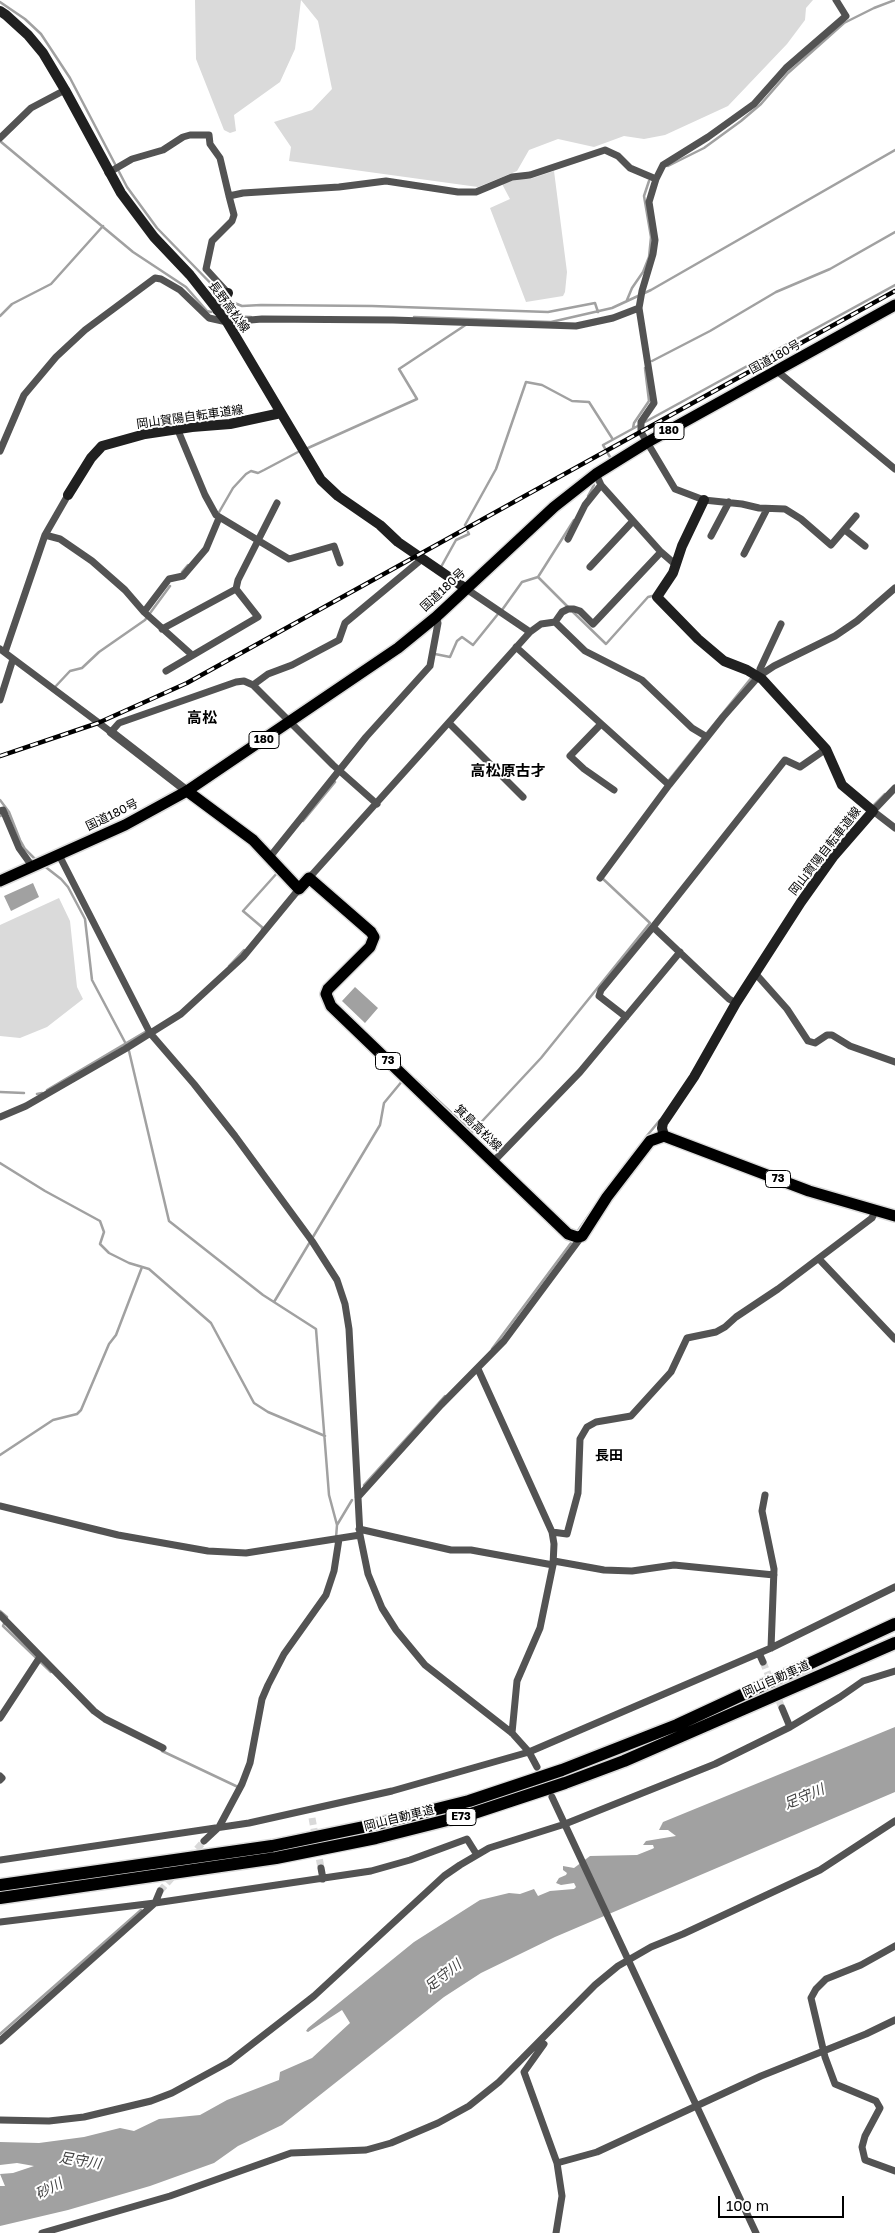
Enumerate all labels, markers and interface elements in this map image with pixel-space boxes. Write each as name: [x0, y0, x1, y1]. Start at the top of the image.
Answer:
street label: 長野高松線: [206, 278, 252, 336]
street label: 国道180号: [747, 337, 803, 377]
street label: 岡山賀陽自転車道線: [136, 402, 244, 432]
road number: 180: [654, 422, 684, 440]
street label: 国道180号: [417, 565, 469, 615]
district label: 高松: [187, 709, 217, 727]
road number: 180: [249, 732, 279, 748]
district label: 高松原古才: [471, 762, 545, 780]
street label: 国道180号: [83, 796, 141, 834]
street label: 岡山賀陽自転車道線: [786, 804, 864, 898]
road number: 73: [376, 1052, 400, 1070]
street label: 箕島高松線: [451, 1102, 505, 1154]
road number: 73: [766, 1170, 790, 1188]
district label: 長田: [595, 1448, 623, 1464]
street label: 岡山自動車道: [740, 1658, 812, 1700]
water label: 足守川: [781, 1781, 827, 1813]
street label: 岡山自動車道: [362, 1802, 436, 1834]
road number: E73: [446, 1808, 476, 1825]
water label: 足守川: [421, 1956, 465, 1996]
water label: 足守川: [58, 2149, 102, 2173]
water label: 砂川: [33, 2175, 65, 2203]
scale bar: [720, 2186, 846, 2218]
text: 100 m: [726, 2196, 769, 2214]

